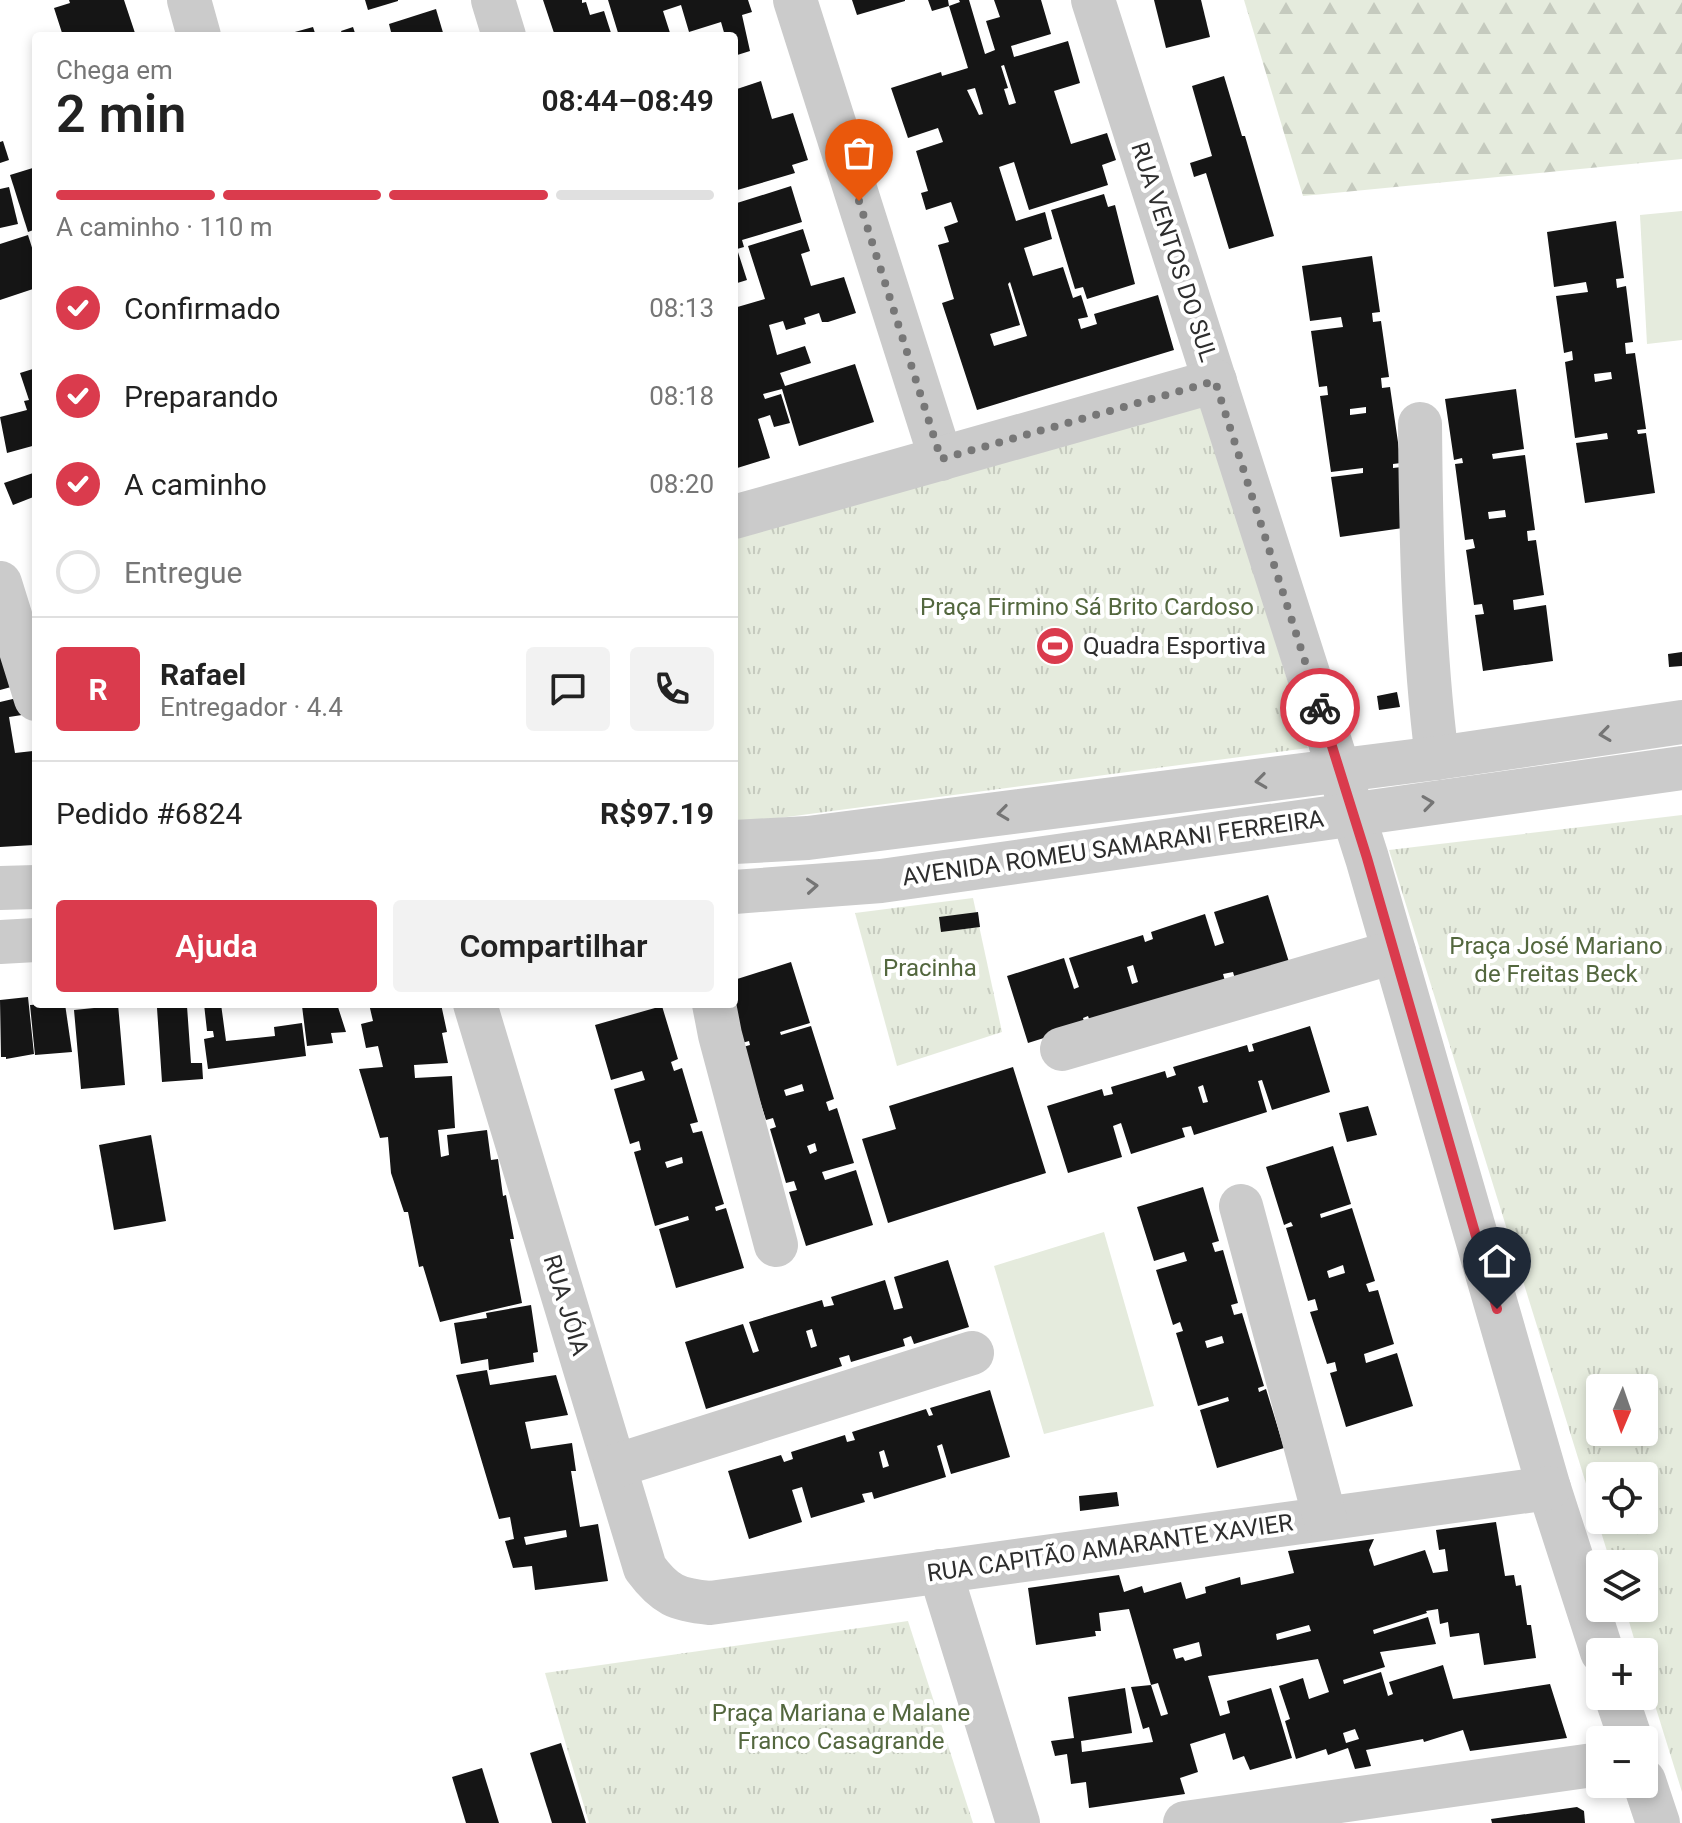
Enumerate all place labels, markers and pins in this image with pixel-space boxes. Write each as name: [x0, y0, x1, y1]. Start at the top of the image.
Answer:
pin: [825, 119, 893, 201]
sports icon: Quadra Esportiva: [1034, 625, 1076, 667]
place label: Quadra Esportiva: [1083, 632, 1266, 660]
pin: [1463, 1227, 1531, 1309]

